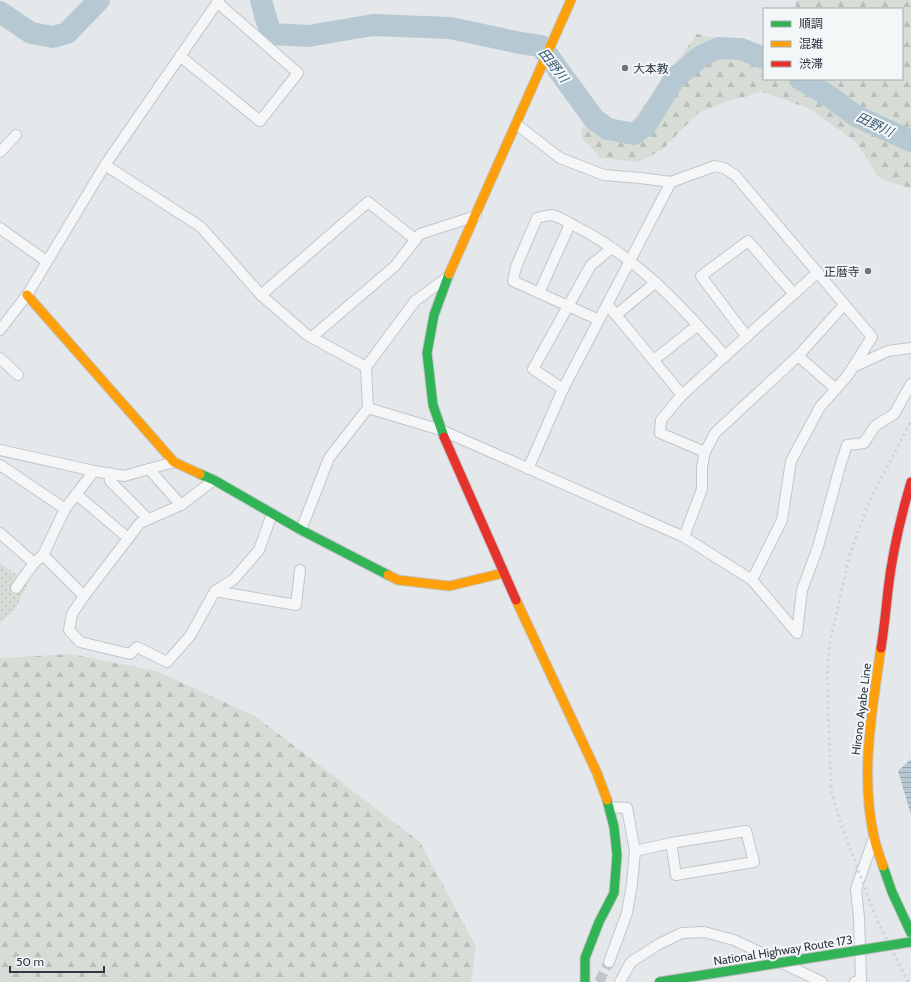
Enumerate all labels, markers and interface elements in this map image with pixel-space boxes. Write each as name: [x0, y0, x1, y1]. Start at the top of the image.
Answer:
legend: [763, 8, 903, 80]
text: 順調: [799, 16, 823, 31]
text: 混雑: [799, 36, 823, 51]
water label: 田野川: [536, 45, 574, 87]
text: 渋滞: [799, 56, 823, 71]
place label: 大本教: [633, 61, 669, 76]
marker: 大本教: [620, 63, 630, 73]
water label: 田野川: [854, 108, 898, 141]
place label: 正暦寺: [824, 264, 860, 279]
marker: 正暦寺: [863, 266, 873, 276]
street label: Hirono Ayabe Line: [848, 662, 874, 756]
street label: National Highway Route 173: [712, 932, 854, 968]
scale bar: [10, 948, 104, 974]
text: 50 m: [16, 954, 44, 969]

